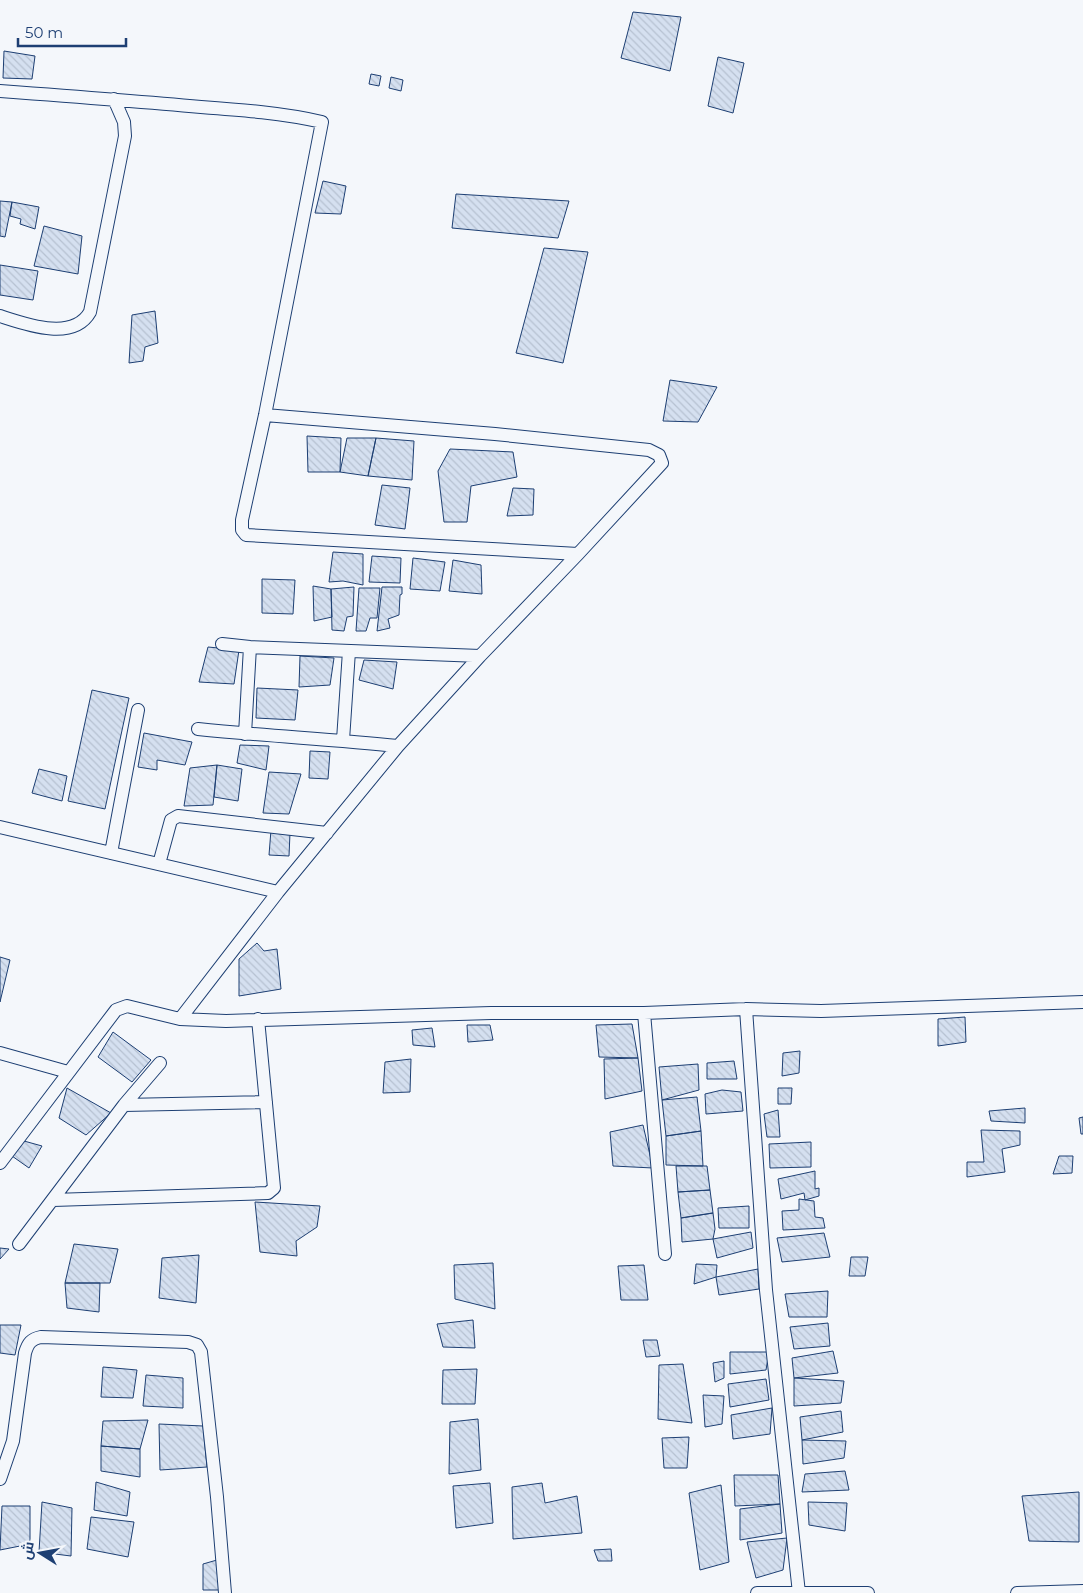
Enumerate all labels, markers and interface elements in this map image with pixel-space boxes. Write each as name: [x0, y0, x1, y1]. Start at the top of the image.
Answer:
scale bar: [18, 15, 125, 47]
text: 50 m: [25, 23, 63, 42]
north arrow: [15, 1528, 65, 1578]
text: ش: [17, 1540, 38, 1561]

